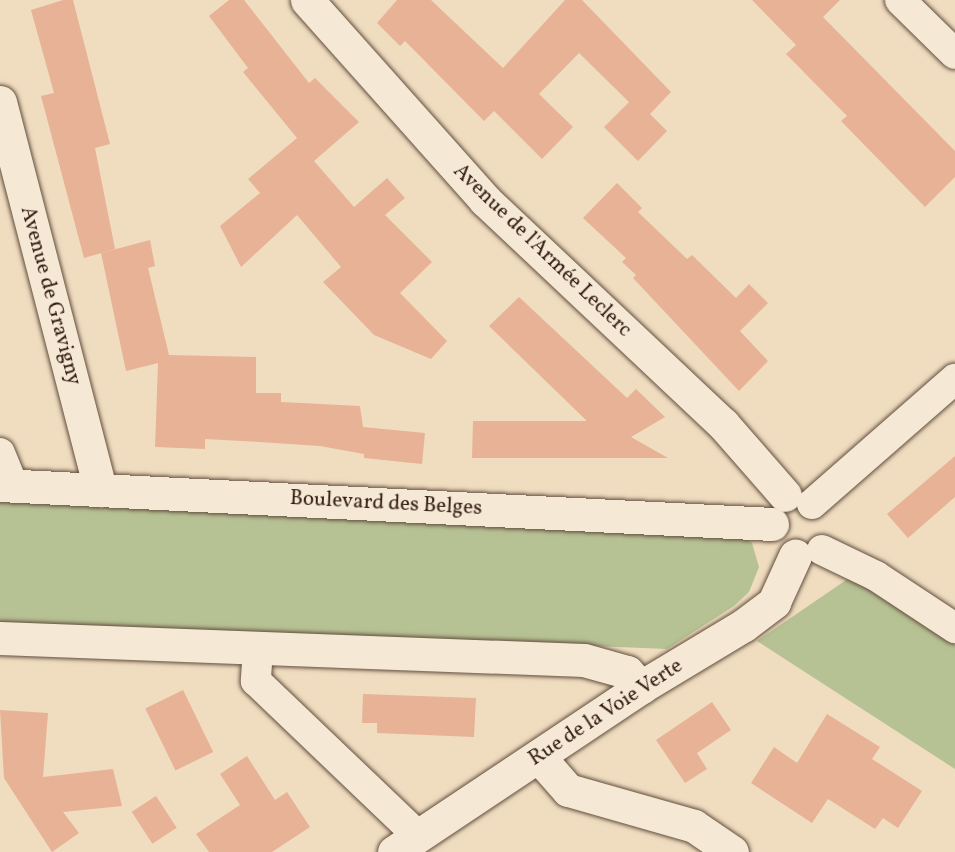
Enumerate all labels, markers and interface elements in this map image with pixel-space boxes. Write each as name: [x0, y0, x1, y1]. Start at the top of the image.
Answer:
street label: Avenue de l'Armée Leclerc: [447, 159, 637, 343]
street label: Avenue de Gravigny: [14, 204, 86, 388]
street label: Boulevard des Belges: [289, 486, 483, 522]
street label: Rue de la Voie Verte: [524, 654, 688, 772]

